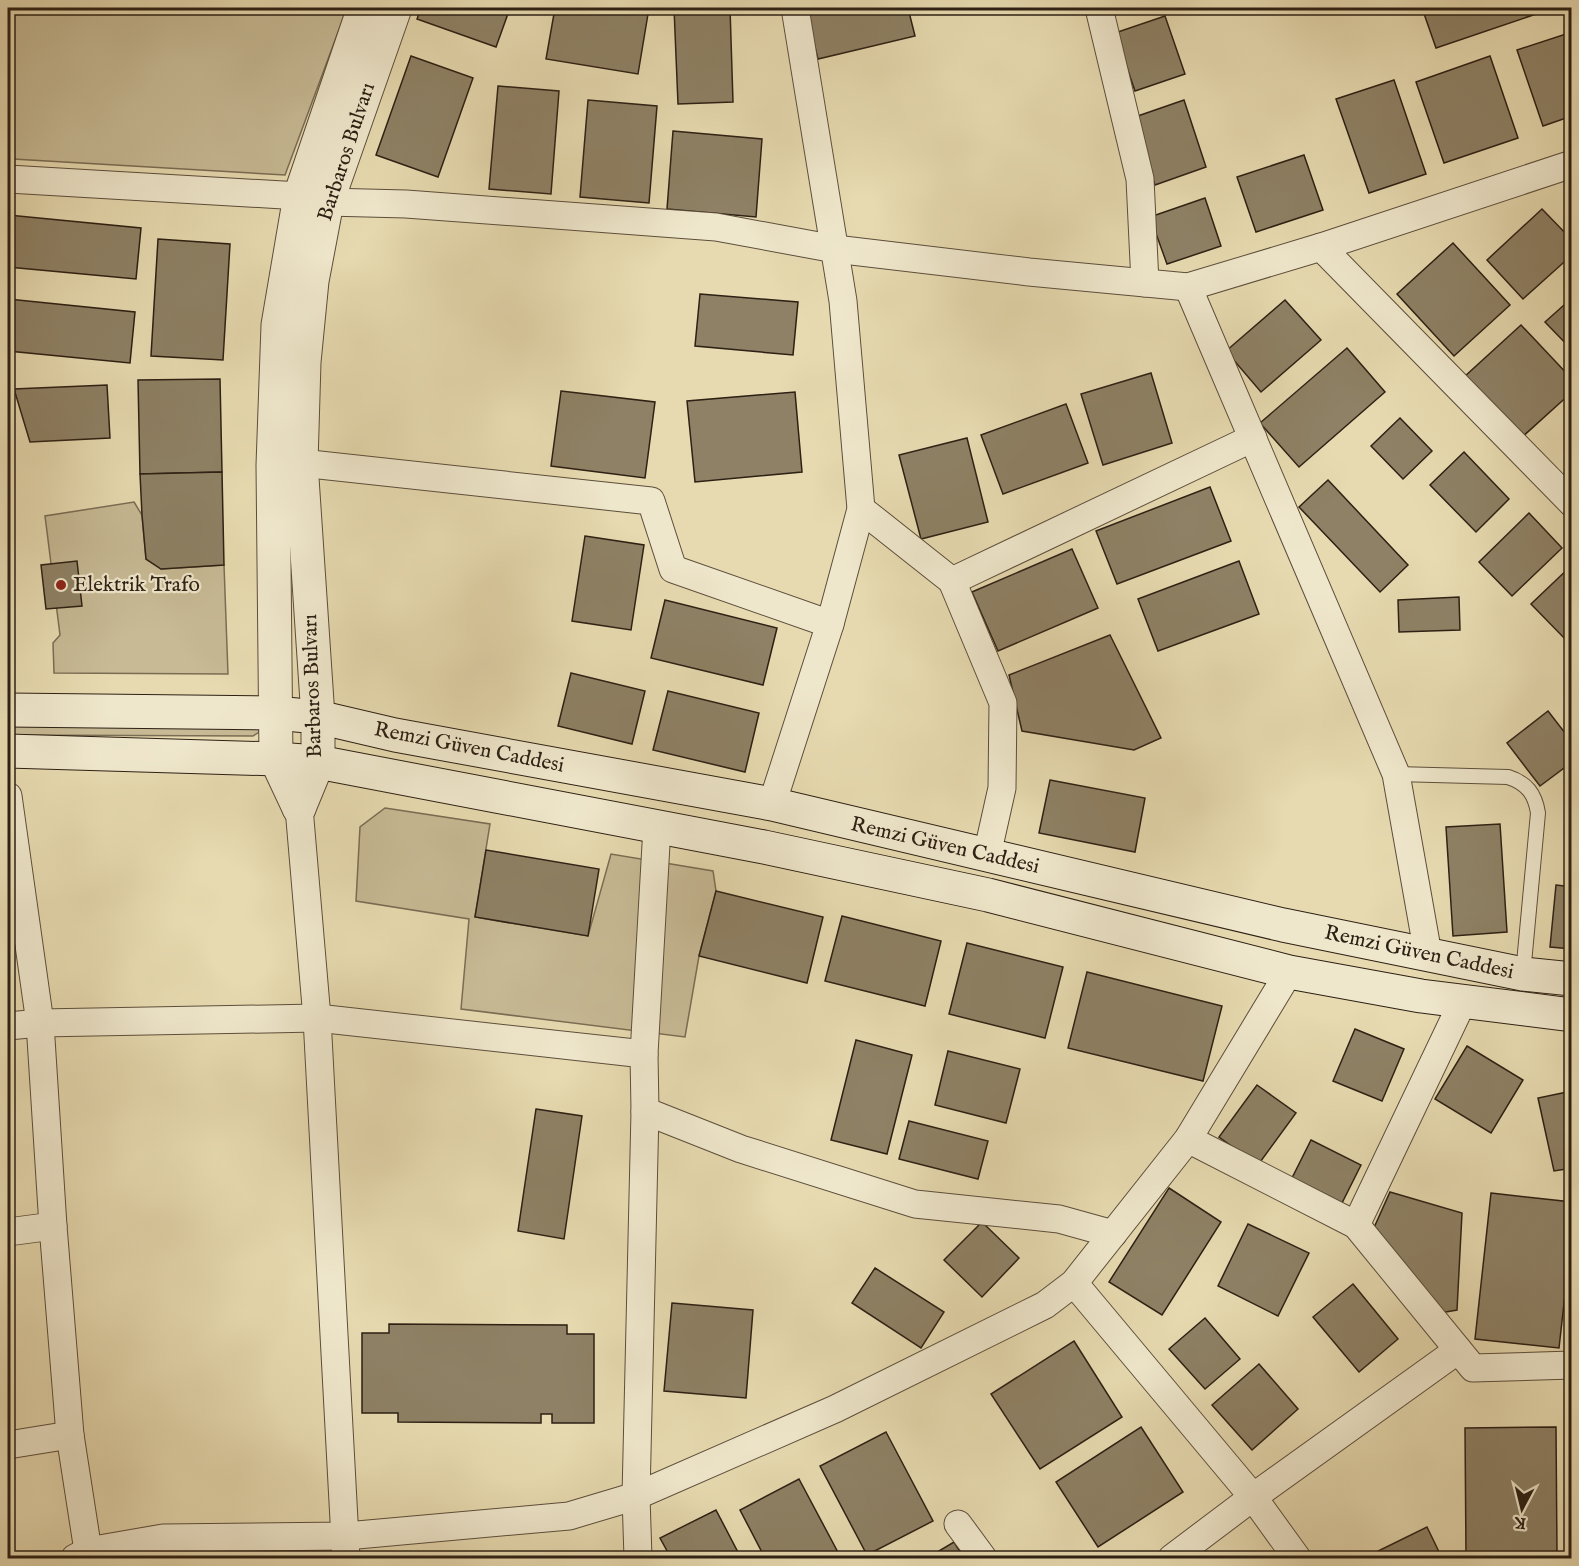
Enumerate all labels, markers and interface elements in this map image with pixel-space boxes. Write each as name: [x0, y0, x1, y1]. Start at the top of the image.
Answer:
street label: Barbaros Bulvarı: [312, 79, 382, 225]
place label: Elektrik Trafo: [73, 572, 200, 599]
marker: Elektrik Trafo: [54, 578, 68, 592]
street label: Barbaros Bulvarı: [297, 614, 329, 758]
street label: Remzi Güven Caddesi: [372, 716, 566, 780]
street label: Remzi Güven Caddesi: [848, 811, 1042, 881]
street label: Remzi Güven Caddesi: [1322, 920, 1516, 986]
north arrow: [1492, 1479, 1552, 1539]
text: K: [1512, 1511, 1527, 1533]

